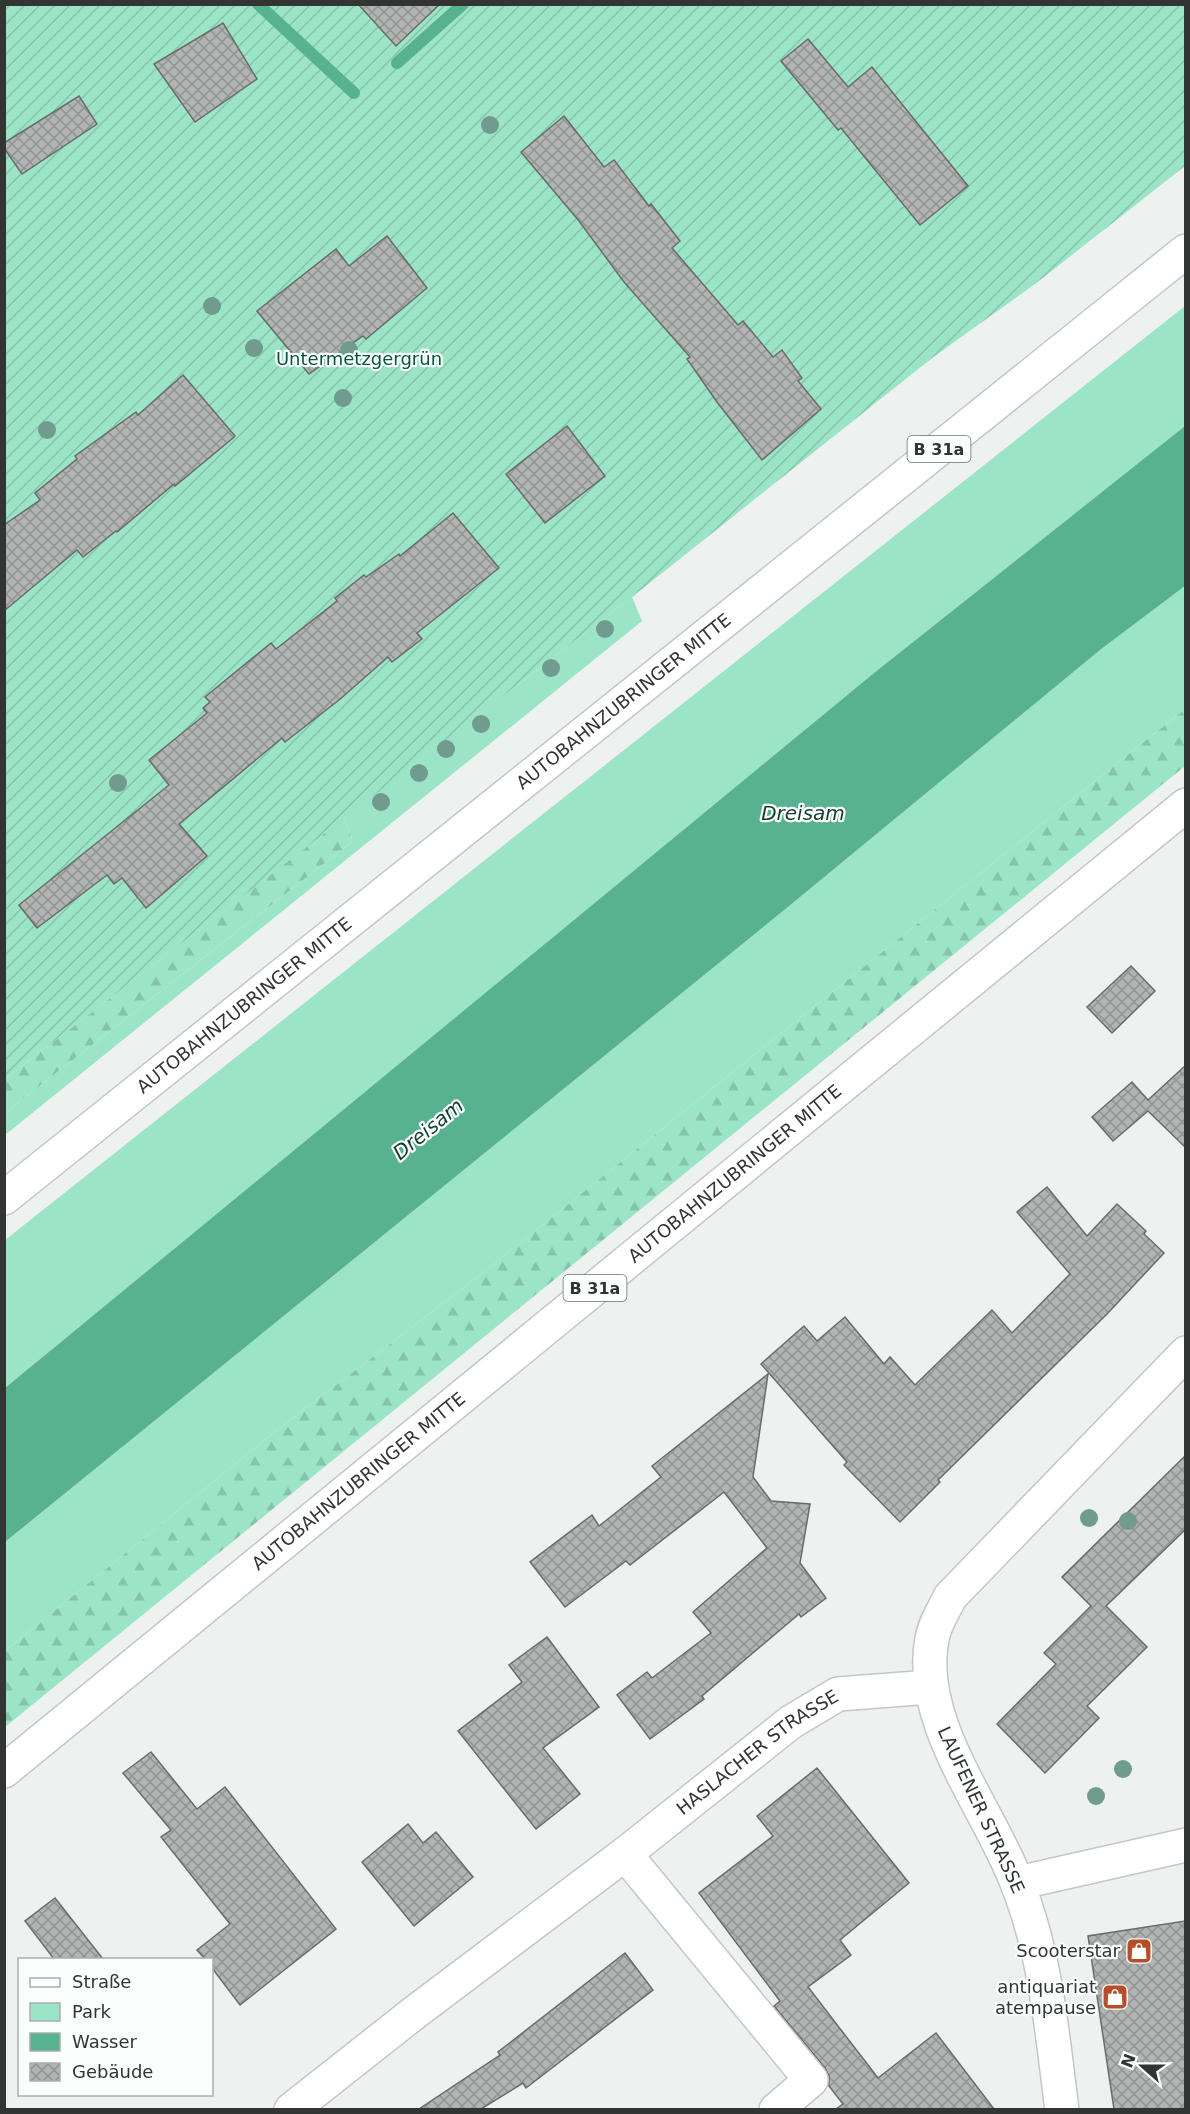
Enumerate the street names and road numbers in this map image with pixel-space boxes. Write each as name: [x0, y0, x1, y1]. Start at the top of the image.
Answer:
road number: B 31a: [908, 436, 970, 462]
street label: AUTOBAHNZUBRINGER MITTE: [512, 609, 735, 793]
street label: AUTOBAHNZUBRINGER MITTE: [133, 913, 356, 1097]
street label: AUTOBAHNZUBRINGER MITTE: [624, 1080, 845, 1267]
road number: B 31a: [564, 1275, 626, 1301]
street label: AUTOBAHNZUBRINGER MITTE: [248, 1388, 469, 1574]
street label: HASLACHER STRASSE: [672, 1685, 842, 1819]
street label: LAUFENER STRASSE: [934, 1723, 1029, 1896]

